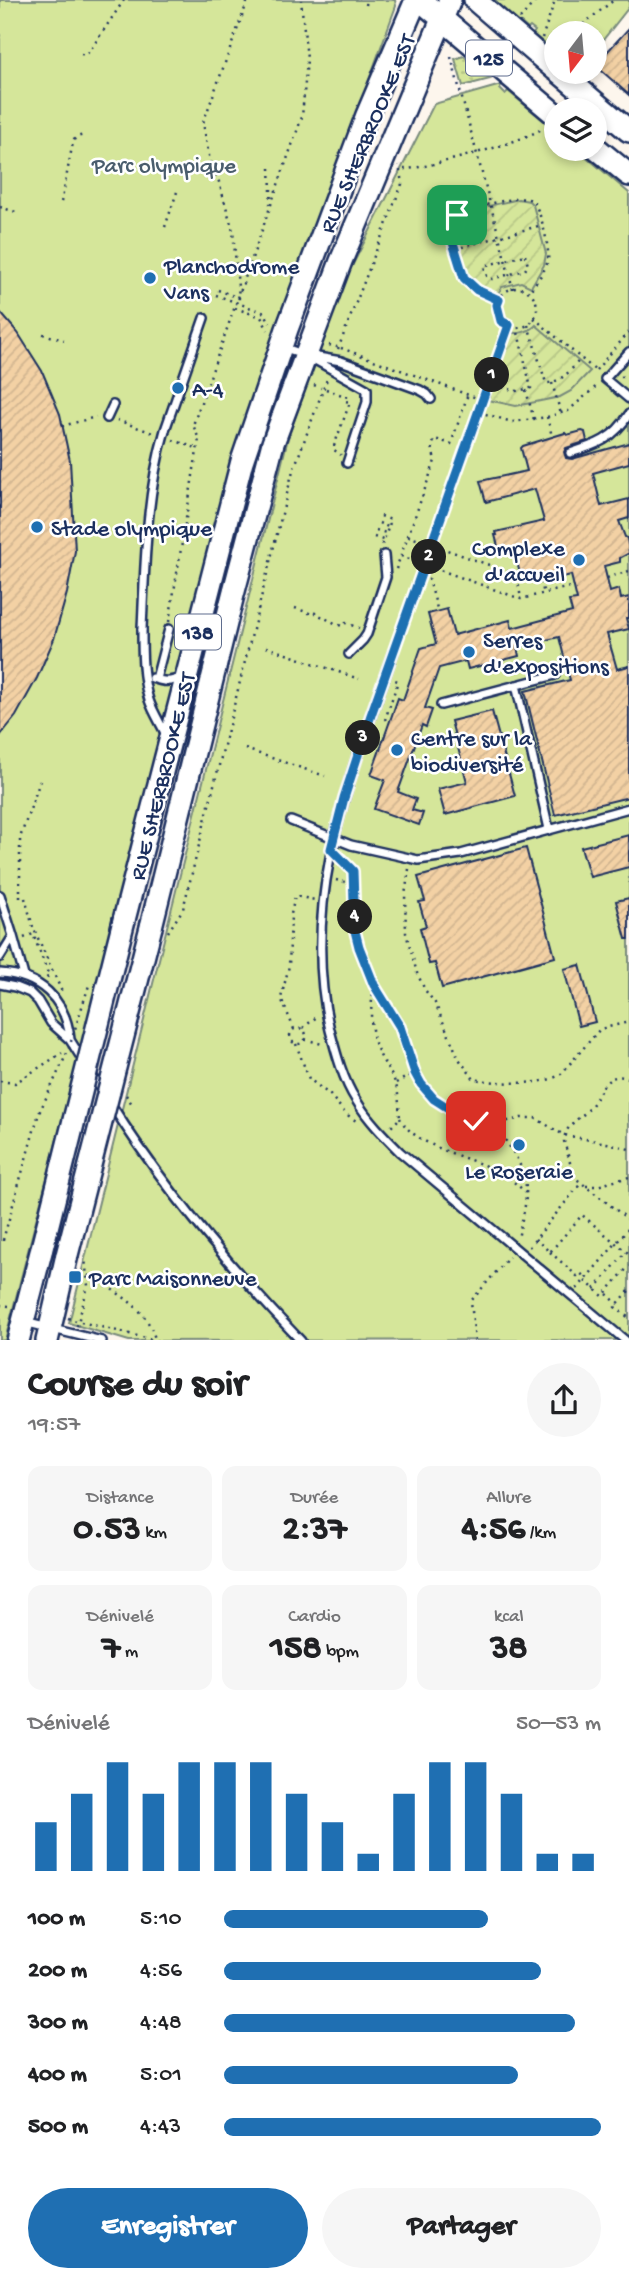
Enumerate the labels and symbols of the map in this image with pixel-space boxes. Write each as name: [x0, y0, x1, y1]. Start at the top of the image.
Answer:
north arrow: [544, 21, 607, 84]
street label: RUE SHERBROOKE EST: [315, 30, 424, 238]
road number: 125: [466, 41, 512, 76]
park label: Parc olympique: [91, 154, 237, 181]
pin: [427, 185, 487, 245]
place label: Planchodrome Vans: [163, 255, 300, 308]
marker: Planchodrome Vans: [142, 270, 158, 286]
pin: 1: [475, 358, 510, 392]
place label: A-4: [192, 378, 224, 405]
marker: A-4: [170, 380, 186, 396]
place label: Stade olympique: [51, 517, 213, 544]
marker: Stade olympique: [29, 519, 45, 535]
place label: Complexe d'accueil: [472, 537, 566, 590]
pin: 2: [412, 540, 446, 574]
marker: Complexe d'accueil: [571, 552, 587, 568]
road number: 138: [175, 614, 221, 650]
place label: Serres d'expositions: [483, 629, 609, 682]
marker: Serres d'expositions: [461, 644, 477, 660]
street label: RUE SHERBROOKE EST: [126, 669, 204, 883]
pin: 3: [346, 720, 380, 756]
place label: Centre sur la biodiversité: [411, 727, 533, 780]
marker: Centre sur la biodiversité: [389, 742, 405, 758]
pin: 4: [338, 900, 372, 934]
pin: [446, 1091, 506, 1151]
marker: Le Roseraie: [511, 1137, 527, 1153]
place label: Le Roseraie: [465, 1160, 574, 1187]
place label: Parc Maisonneuve: [88, 1267, 258, 1294]
marker: Parc Maisonneuve: [67, 1269, 83, 1285]

